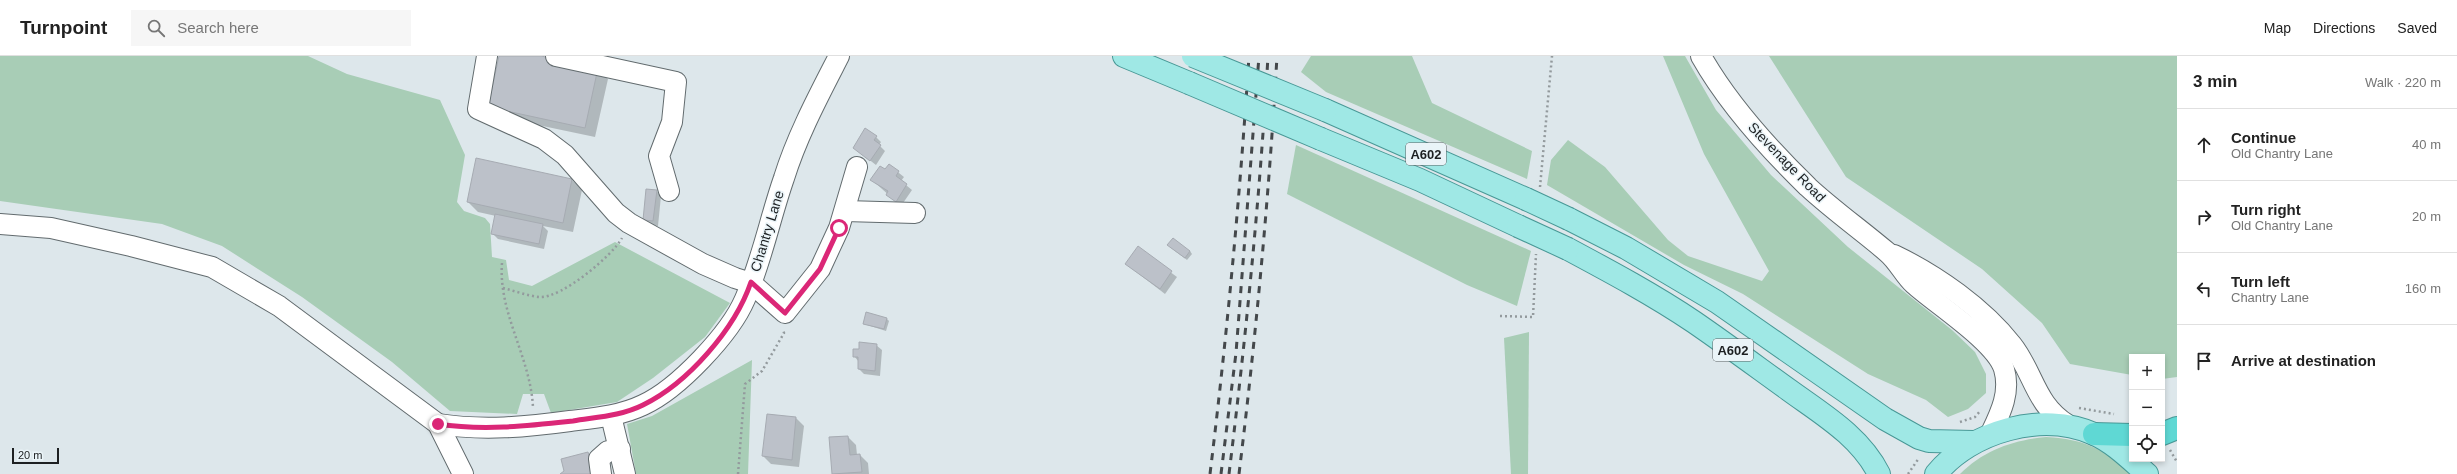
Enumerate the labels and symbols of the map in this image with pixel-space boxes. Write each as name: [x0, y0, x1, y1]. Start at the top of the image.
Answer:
street label: Stevenage Road: [1745, 119, 1829, 205]
road number: A602: [1406, 143, 1446, 165]
street label: Chantry Lane: [747, 188, 787, 274]
route start: [830, 219, 848, 237]
road number: A602: [1713, 339, 1753, 361]
route end: [429, 415, 447, 433]
scale bar: [12, 446, 59, 465]

